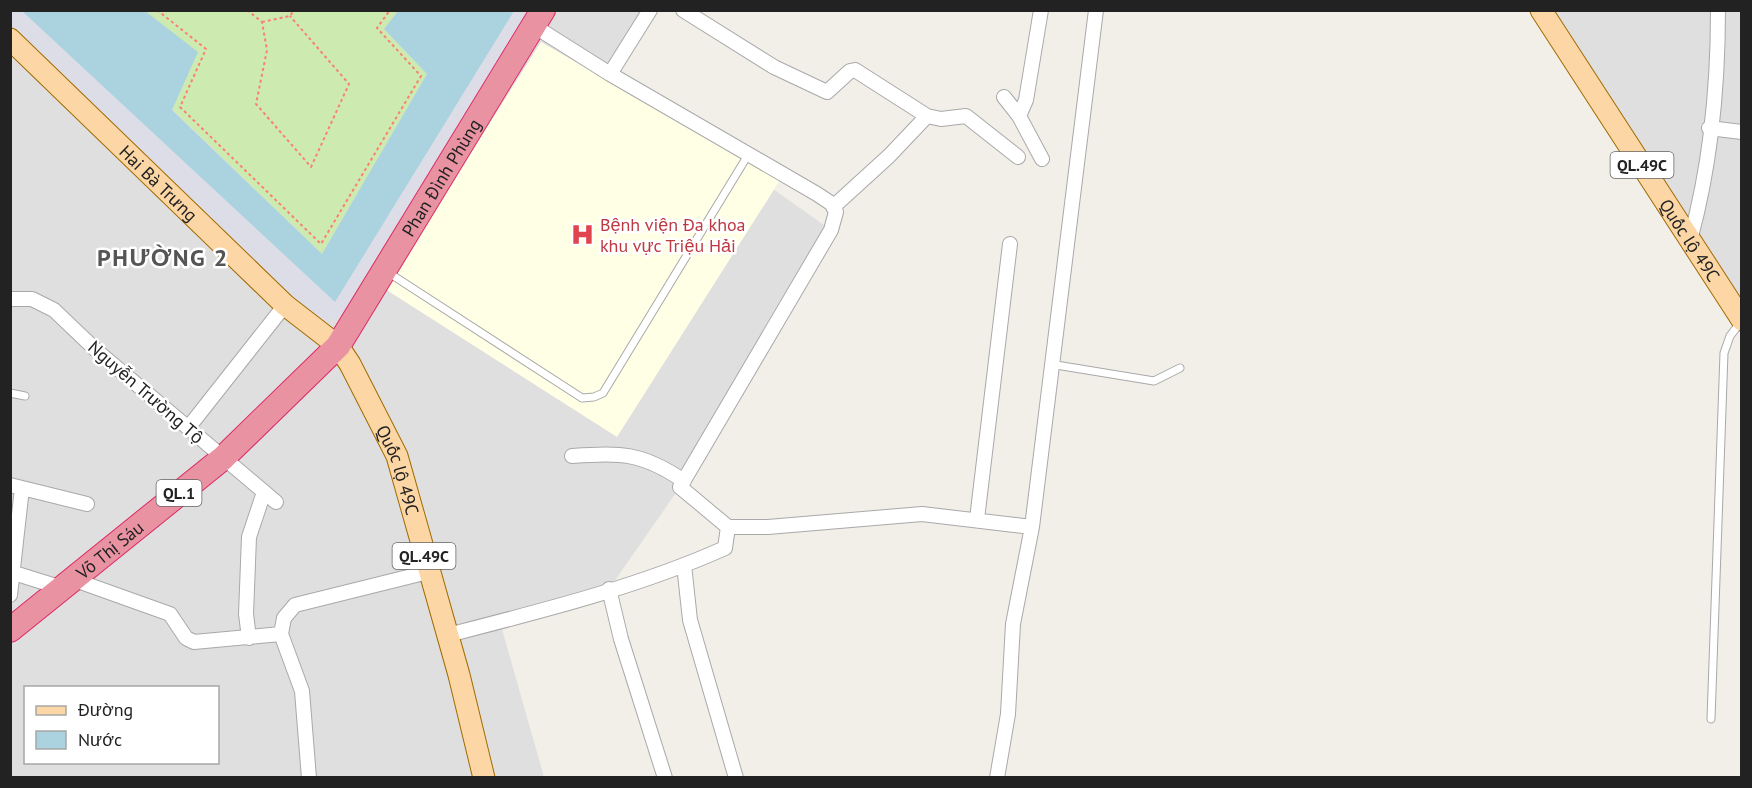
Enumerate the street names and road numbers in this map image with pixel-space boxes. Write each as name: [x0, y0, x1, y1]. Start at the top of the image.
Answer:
street label: Phan Đình Phùng: [396, 114, 486, 240]
street label: Hai Bà Trưng: [115, 140, 203, 226]
road number: QL.49C: [1610, 152, 1674, 178]
street label: Quốc lộ 49C: [1655, 194, 1725, 286]
street label: Nguyễn Trường Tộ: [83, 335, 209, 449]
street label: Quốc lộ 49C: [371, 421, 425, 517]
road number: QL.1: [156, 480, 201, 506]
street label: Võ Thị Sáu: [70, 515, 148, 584]
road number: QL.49C: [392, 543, 456, 569]

